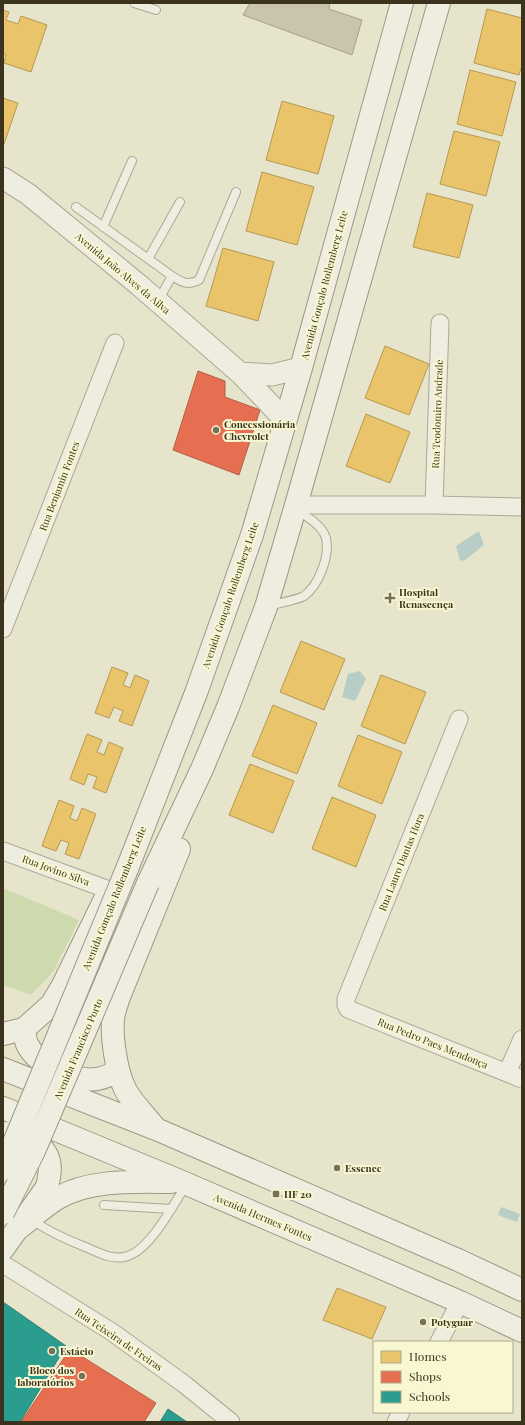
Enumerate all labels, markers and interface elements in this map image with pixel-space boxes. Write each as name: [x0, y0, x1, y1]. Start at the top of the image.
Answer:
street label: Avenida Gonçalo Rollemberg Leite: [297, 209, 351, 362]
street label: Avenida João Alves da Ailva: [72, 228, 174, 317]
street label: Rua Teodomiro Andrade: [428, 359, 446, 469]
place label: Concessionária Chevrolet: [224, 417, 296, 443]
marker: Concessionária Chevrolet: [211, 425, 221, 435]
street label: Rua Benjamin Fontes: [35, 439, 83, 533]
street label: Avenida Gonçalo Rollemberg Leite: [198, 520, 262, 671]
place label: Hospital Renascença: [399, 585, 454, 611]
marker: Hospital Renascença: [384, 592, 396, 604]
street label: Rua Lauro Dantas Hora: [375, 811, 427, 913]
street label: Avenida Gonçalo Rollemberg Leite: [78, 824, 149, 973]
street label: Rua Jovino Silva: [20, 851, 92, 889]
street label: Avenida Francisco Porto: [50, 996, 106, 1103]
street label: Rua Pedro Paes Mendonça: [376, 1014, 490, 1072]
place label: Essence: [345, 1161, 382, 1175]
marker: Essence: [332, 1163, 342, 1173]
place label: HF 20: [284, 1187, 312, 1201]
street label: Avenida Hermes Fontes: [211, 1189, 315, 1244]
marker: HF 20: [271, 1189, 281, 1199]
street label: Rua Teixeira de Freiras: [72, 1304, 166, 1374]
place label: Potyguar: [431, 1315, 473, 1329]
marker: Potyguar: [418, 1317, 428, 1327]
legend: [373, 1341, 513, 1413]
place label: Estácio: [60, 1344, 94, 1358]
marker: Estácio: [47, 1346, 57, 1356]
text: Homes: [409, 1348, 447, 1364]
place label: Bloco dos laboratórios: [17, 1363, 74, 1389]
text: Shops: [409, 1368, 441, 1384]
marker: Bloco dos laboratórios: [77, 1371, 87, 1381]
text: Schools: [409, 1388, 450, 1404]

